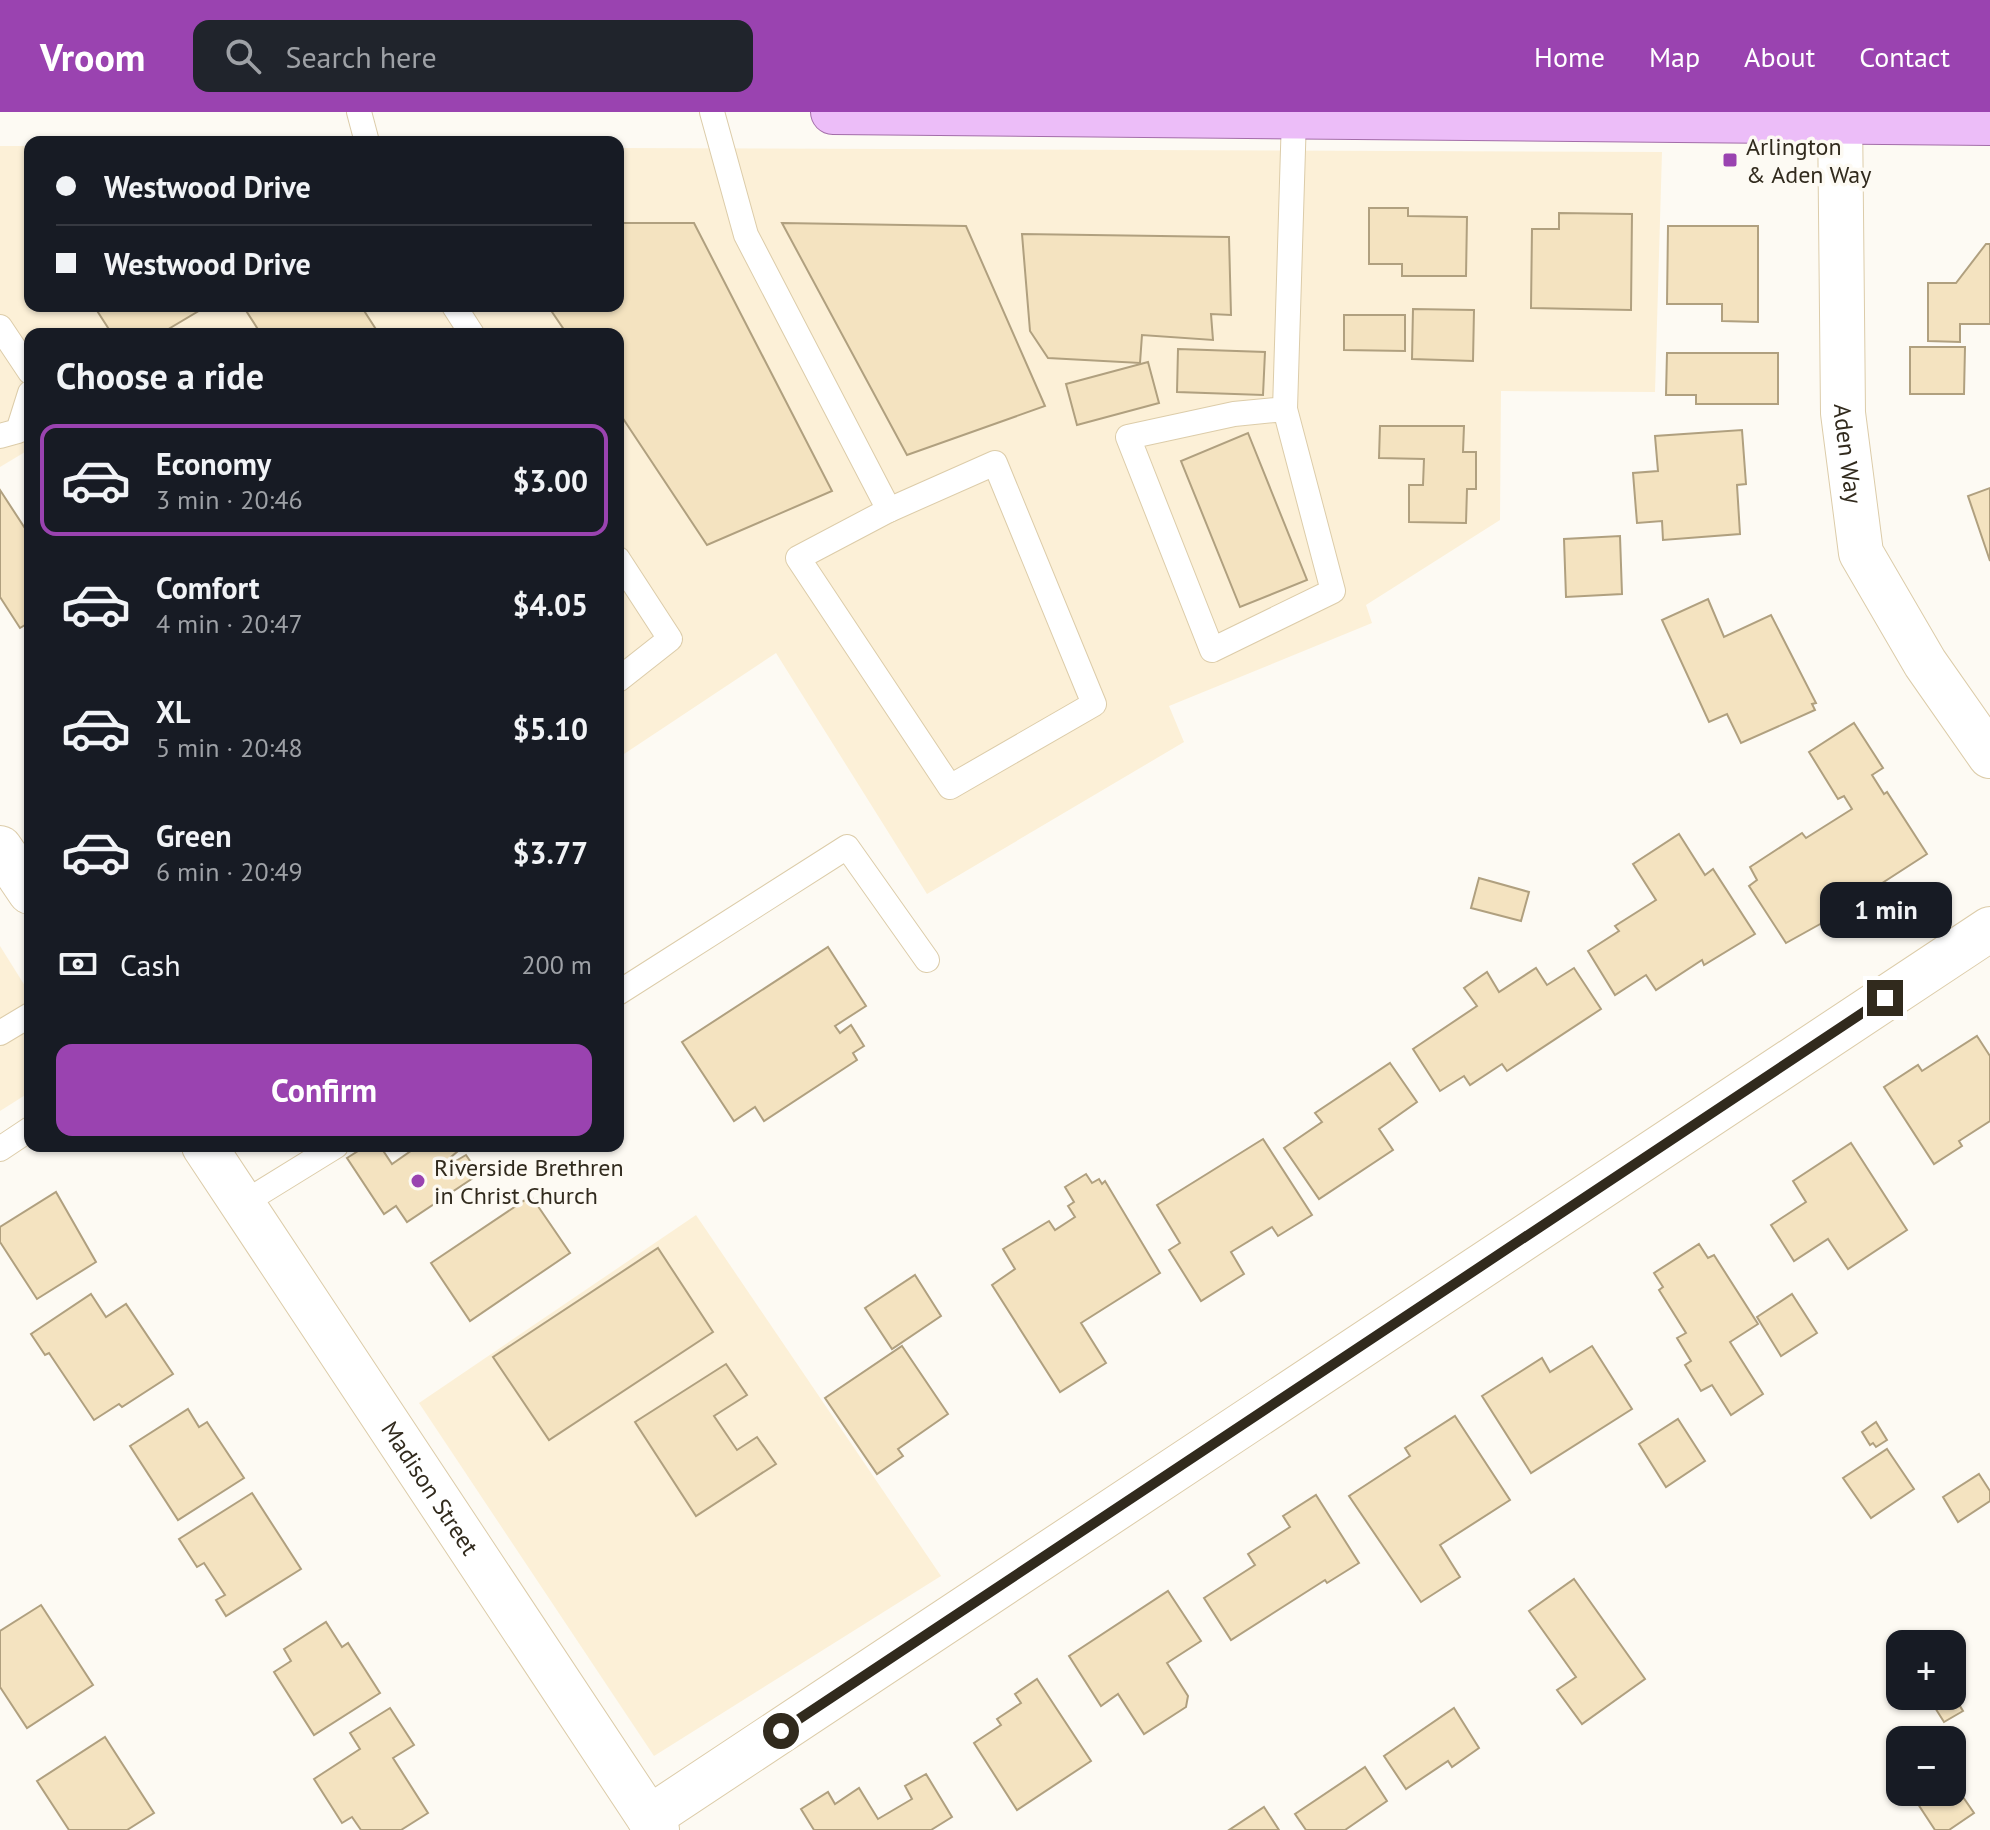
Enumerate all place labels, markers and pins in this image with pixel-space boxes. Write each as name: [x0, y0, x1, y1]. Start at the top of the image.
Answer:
place label: Arlington & Aden Way: [1746, 131, 1871, 190]
marker: Arlington & Aden Way: [1721, 151, 1739, 169]
place label: Riverside Brethren in Christ Church: [434, 1152, 624, 1211]
marker: Riverside Brethren in Christ Church: [409, 1172, 427, 1190]

